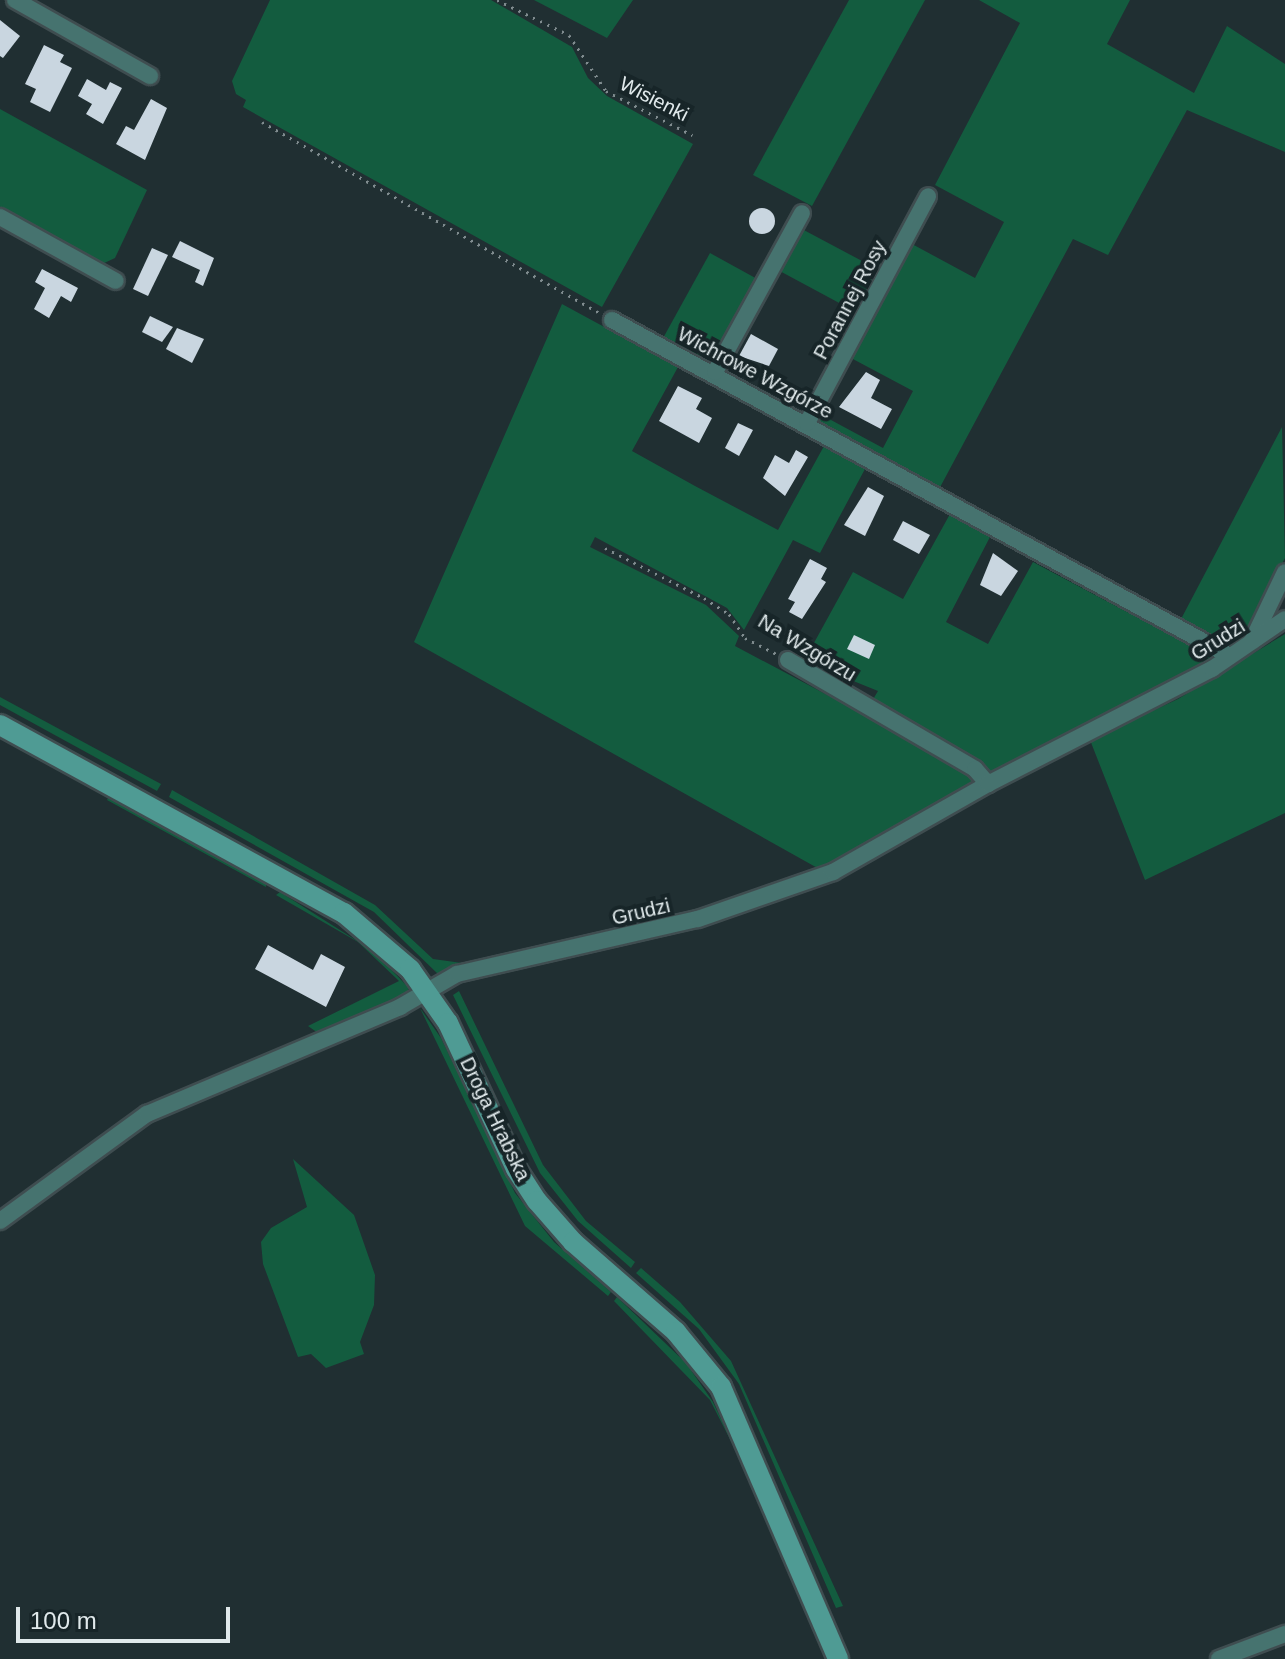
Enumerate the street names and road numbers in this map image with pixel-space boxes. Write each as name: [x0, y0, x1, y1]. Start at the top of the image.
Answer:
street label: Wisienki: [615, 71, 693, 127]
street label: Porannej Rosy: [809, 236, 891, 364]
street label: Wichrowe Wzgórze: [673, 322, 837, 424]
street label: Na Wzgórzu: [754, 609, 860, 687]
street label: Grudzi: [1187, 614, 1249, 666]
street label: Grudzi: [610, 894, 672, 930]
street label: Droga Hrabska: [455, 1053, 535, 1185]

